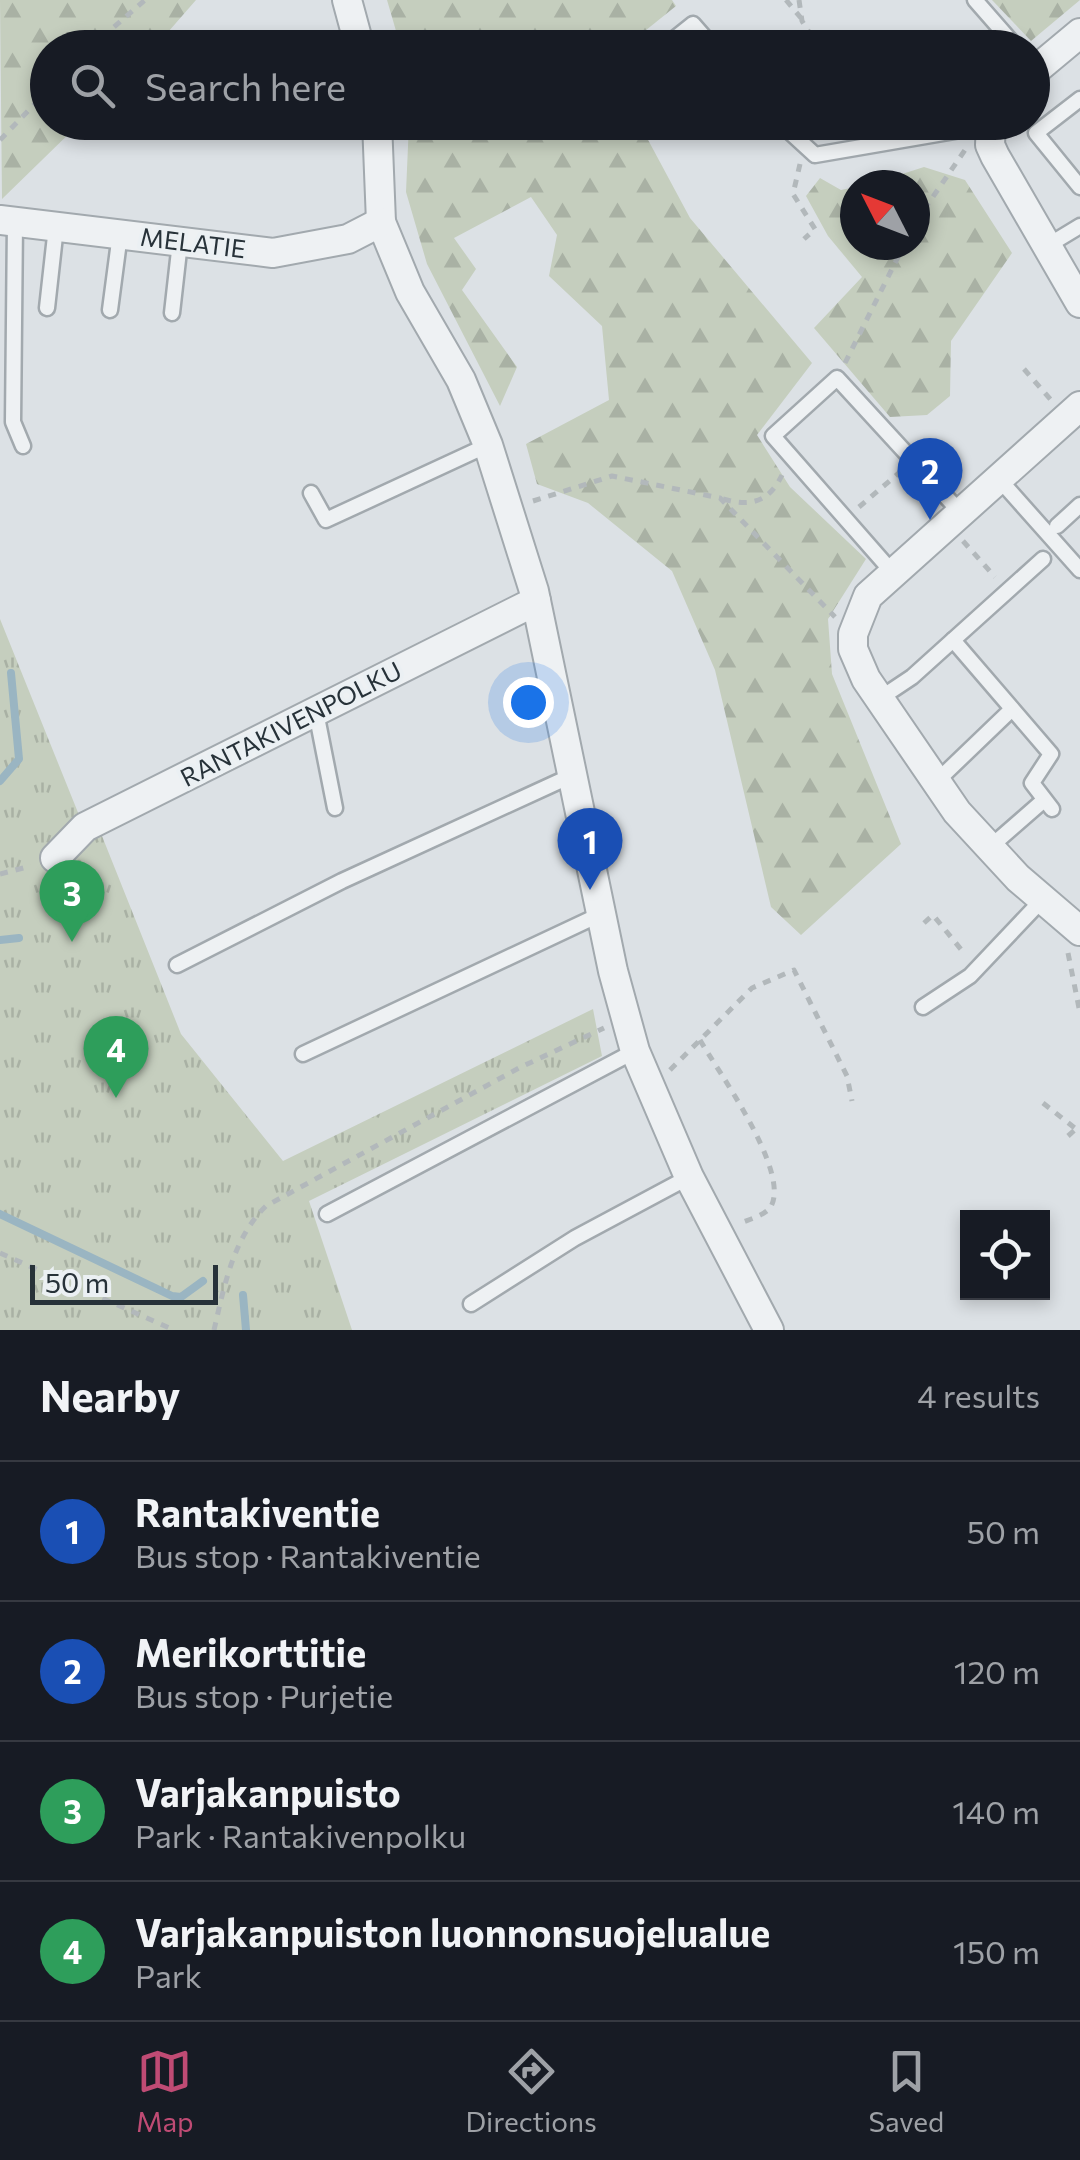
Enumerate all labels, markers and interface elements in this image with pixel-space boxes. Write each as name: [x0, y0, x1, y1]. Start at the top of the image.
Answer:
search box: [30, 30, 1050, 140]
icon: search: [65, 58, 120, 113]
text: Search here: [145, 62, 346, 109]
north arrow: [840, 170, 930, 260]
street label: MELATIE: [139, 221, 248, 263]
pin: 2: [898, 438, 962, 520]
street label: RANTAKIVENPOLKU: [175, 654, 406, 792]
your location: [503, 677, 554, 728]
pin: 1: [558, 808, 622, 890]
pin: 3: [40, 860, 104, 942]
pin: 4: [84, 1016, 148, 1098]
map controls: [960, 1210, 1050, 1300]
button: locate: [960, 1210, 1050, 1300]
scale bar: [30, 1260, 218, 1304]
text: 50 m: [45, 1265, 109, 1299]
text: Nearby: [40, 1369, 180, 1421]
text: 4 results: [917, 1375, 1040, 1415]
text: Rantakiventie: [135, 1488, 380, 1535]
text: 1: [65, 1511, 80, 1551]
text: 50 m: [967, 1511, 1040, 1551]
text: Bus stop · Rantakiventie: [135, 1535, 481, 1575]
text: Merikorttitie: [135, 1628, 366, 1675]
text: 2: [63, 1651, 82, 1691]
text: 120 m: [954, 1651, 1040, 1691]
text: Bus stop · Purjetie: [135, 1675, 393, 1715]
text: Varjakanpuisto: [135, 1768, 401, 1815]
text: 3: [63, 1791, 82, 1831]
text: 140 m: [952, 1791, 1040, 1831]
text: Park · Rantakivenpolku: [135, 1815, 466, 1855]
text: Varjakanpuiston luonnonsuojelualue: [135, 1908, 770, 1955]
text: 4: [63, 1931, 82, 1971]
text: 150 m: [953, 1931, 1040, 1971]
text: Park: [135, 1955, 202, 1995]
tab: Map: [136, 2044, 194, 2138]
tab: Directions: [465, 2044, 597, 2138]
tab: Saved: [869, 2044, 944, 2138]

